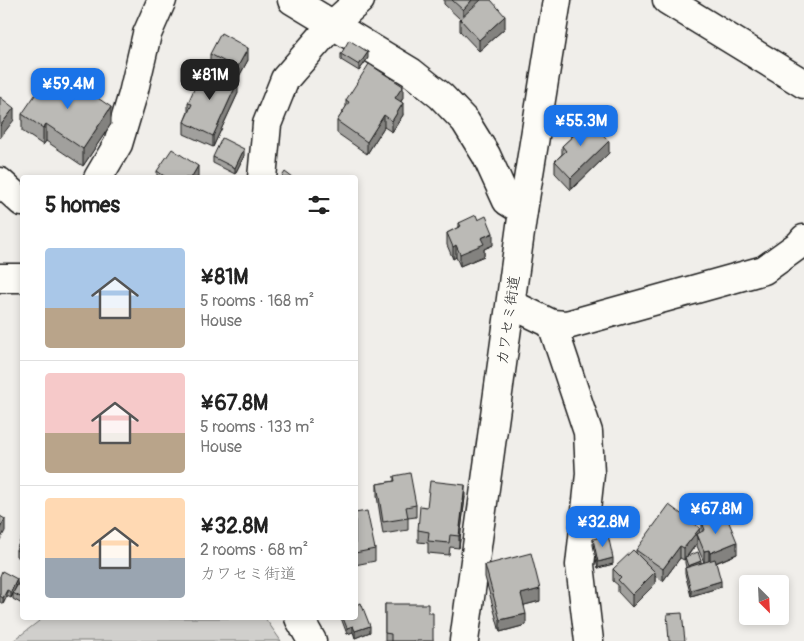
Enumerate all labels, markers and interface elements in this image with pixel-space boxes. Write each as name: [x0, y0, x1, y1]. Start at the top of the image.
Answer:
pin: ¥81M: [180, 58, 240, 101]
text: ¥81M: [192, 65, 228, 85]
pin: ¥59.4M: [27, 68, 109, 110]
text: ¥59.4M: [42, 74, 94, 94]
pin: ¥55.3M: [540, 104, 622, 147]
text: ¥55.3M: [555, 111, 607, 131]
icon: filters: [305, 191, 333, 219]
text: 5 homes: [45, 192, 120, 219]
text: ¥81M: [200, 264, 249, 291]
icon: home: [85, 268, 145, 328]
street label: カワセミ街道: [493, 274, 524, 366]
text: 5 rooms · 168 m²: [200, 291, 314, 311]
text: House: [200, 311, 242, 331]
text: ¥67.8M: [200, 390, 268, 417]
icon: home: [85, 393, 145, 453]
text: 5 rooms · 133 m²: [200, 417, 315, 437]
text: House: [200, 437, 242, 457]
pin: ¥67.8M: [675, 492, 757, 535]
text: ¥67.8M: [690, 499, 742, 519]
pin: ¥32.8M: [562, 506, 644, 548]
text: ¥32.8M: [577, 512, 629, 532]
text: ¥32.8M: [200, 513, 268, 540]
icon: home: [85, 518, 145, 578]
text: 2 rooms · 68 m²: [200, 540, 308, 560]
text: カワセミ街道: [200, 564, 296, 584]
north arrow: [739, 575, 789, 625]
map controls: [739, 575, 789, 625]

